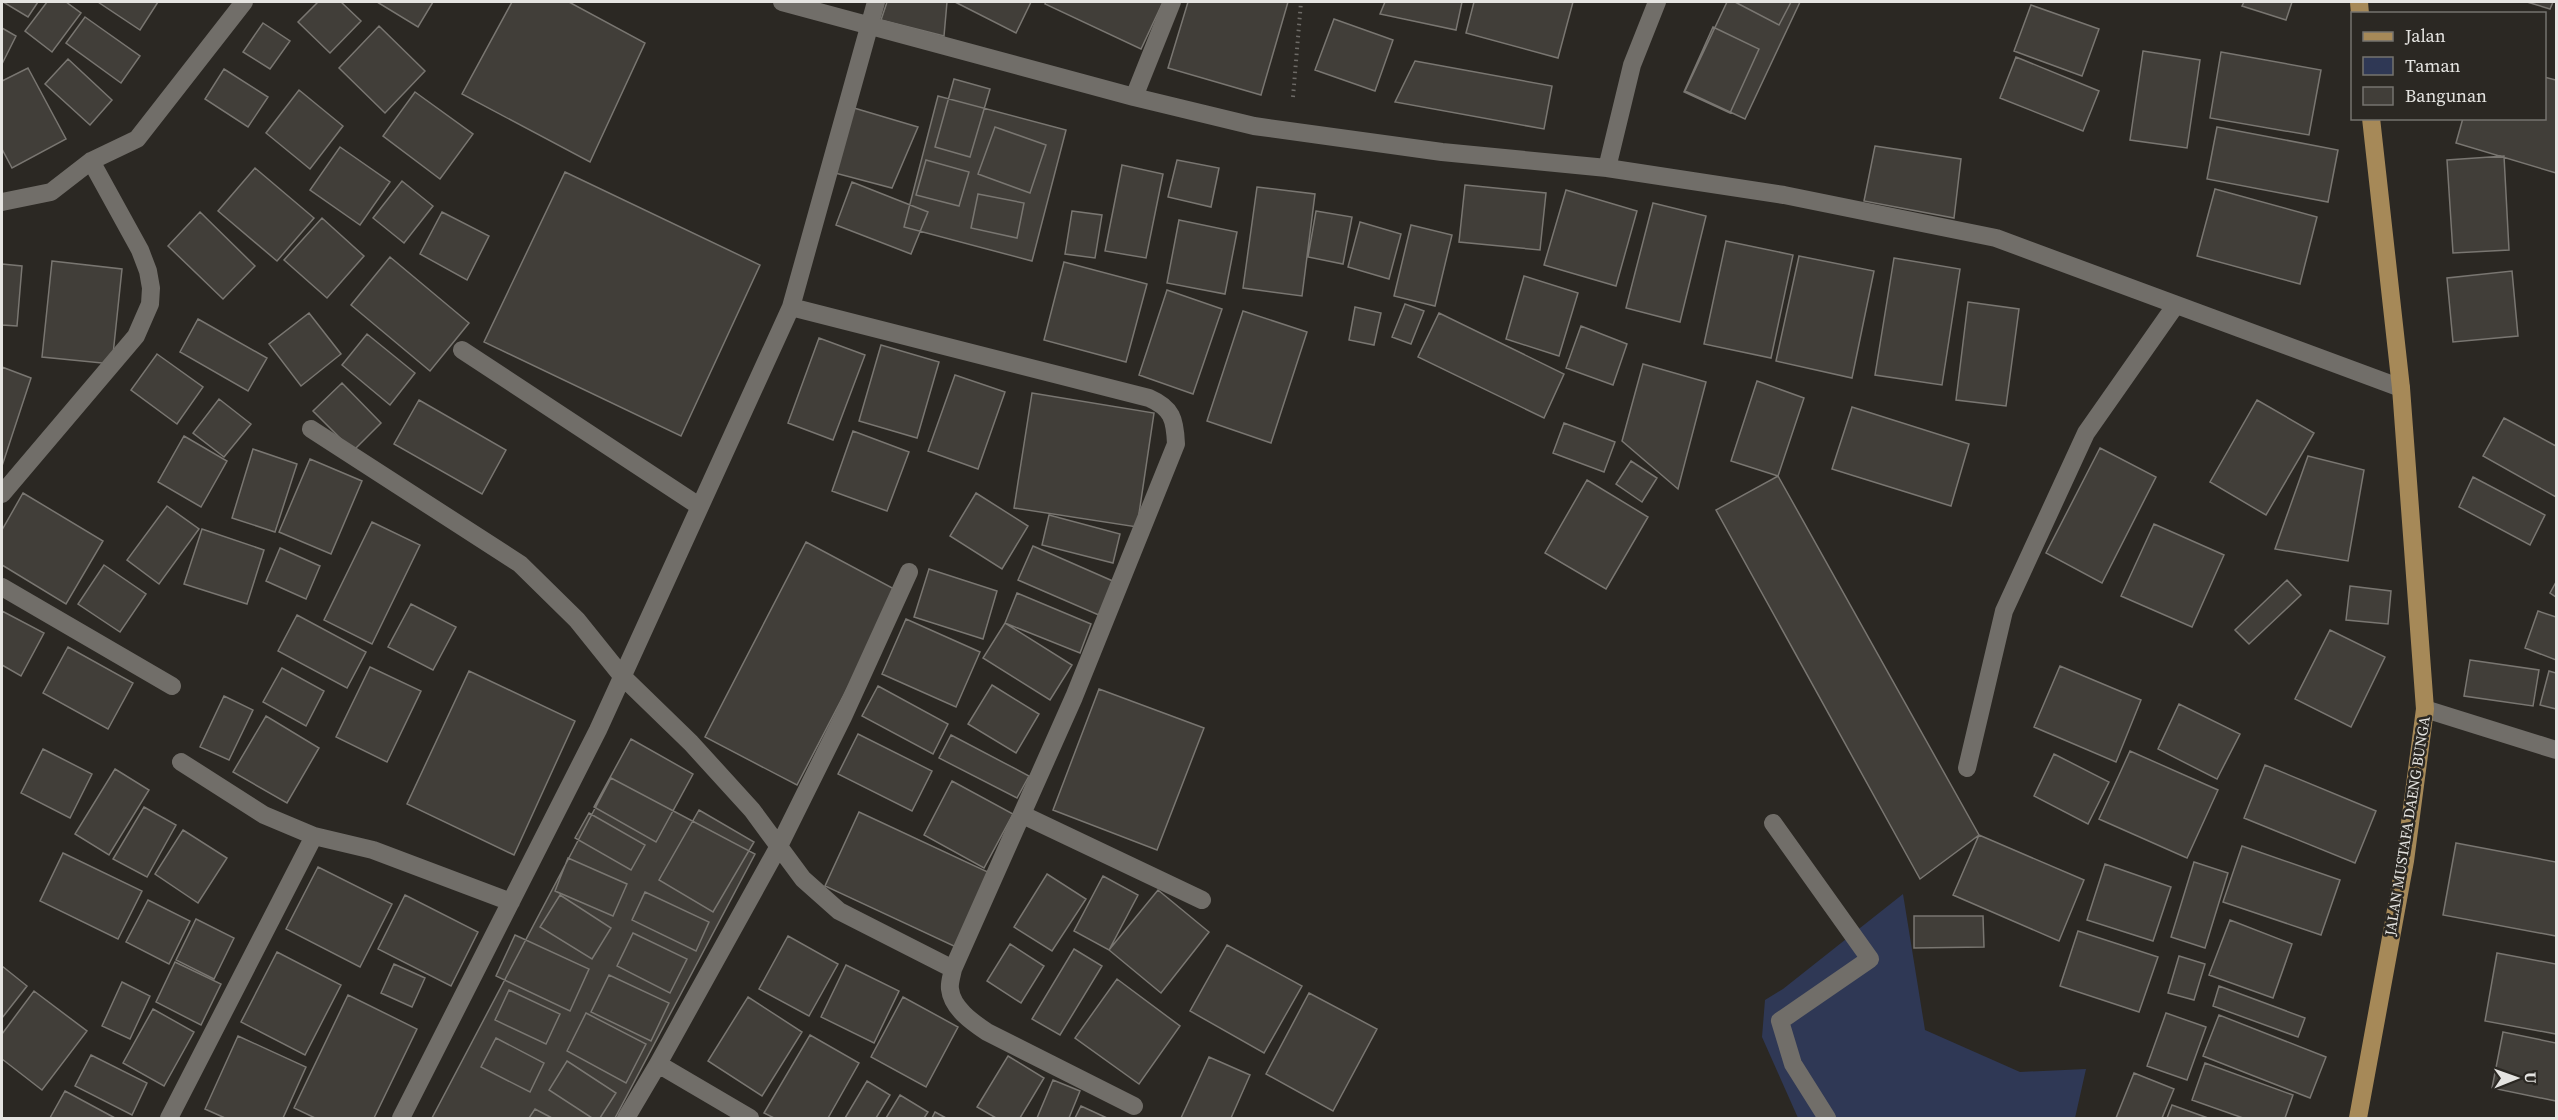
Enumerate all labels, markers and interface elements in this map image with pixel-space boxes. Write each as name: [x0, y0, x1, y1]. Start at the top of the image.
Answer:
legend: [2351, 12, 2546, 120]
text: Jalan: [2404, 23, 2446, 48]
text: Taman: [2405, 53, 2460, 78]
text: Bangunan: [2405, 83, 2487, 108]
street label: JALAN MUSTAFA DAENG BUNGA: [2379, 715, 2435, 938]
north arrow: [2486, 1048, 2546, 1108]
text: U: [2520, 1072, 2542, 1084]

